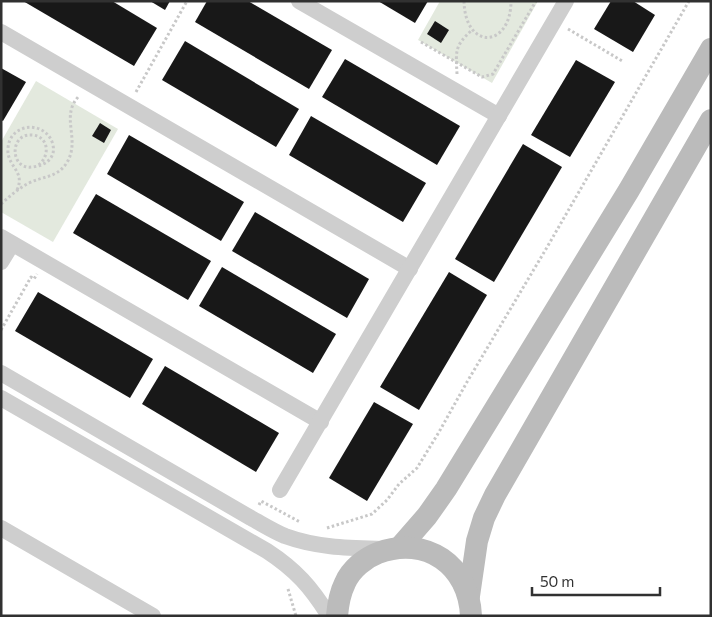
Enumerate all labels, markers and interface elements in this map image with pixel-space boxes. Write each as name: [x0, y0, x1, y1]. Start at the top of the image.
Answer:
scale bar: [532, 564, 660, 596]
text: 50 m: [540, 572, 574, 590]

